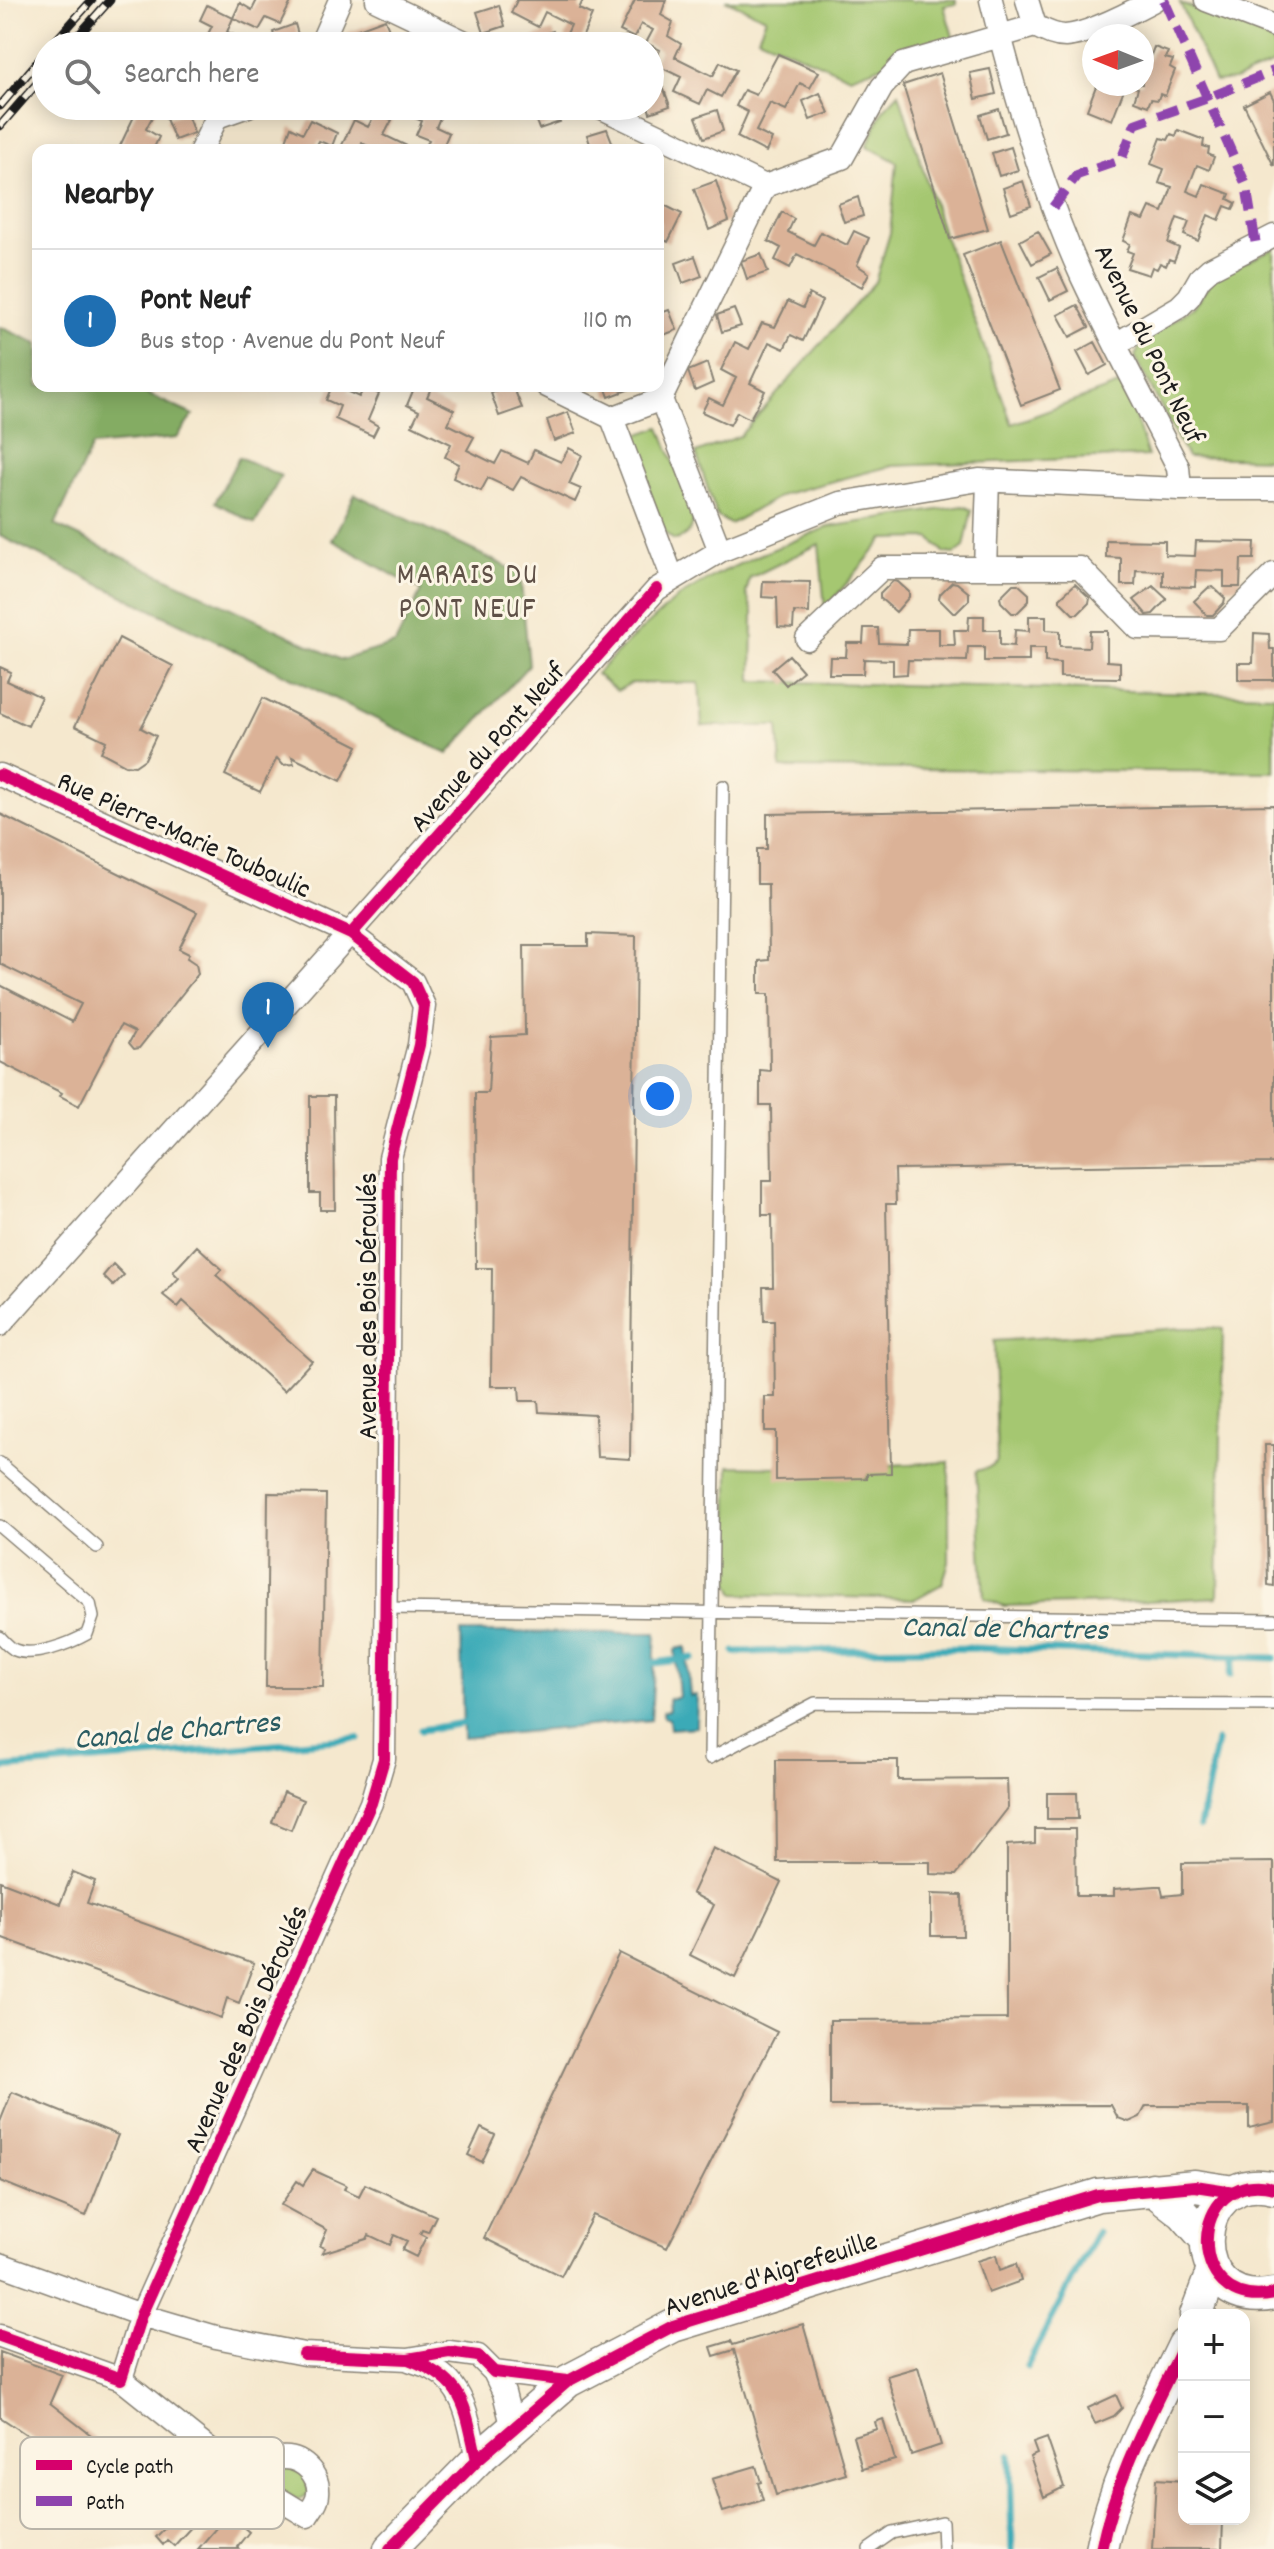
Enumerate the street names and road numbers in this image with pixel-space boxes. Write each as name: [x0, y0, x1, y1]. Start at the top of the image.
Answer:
street label: Avenue du Pont Neuf: [1081, 239, 1213, 453]
street label: Avenue du Pont Neuf: [402, 654, 578, 844]
street label: Rue Pierre-Marie Touboulic: [50, 764, 316, 912]
street label: Avenue des Bois Déroulés: [351, 1172, 391, 1440]
street label: Avenue des Bois Déroulés: [176, 1900, 321, 2160]
street label: Avenue d'Aigrefeuille: [660, 2223, 883, 2330]

